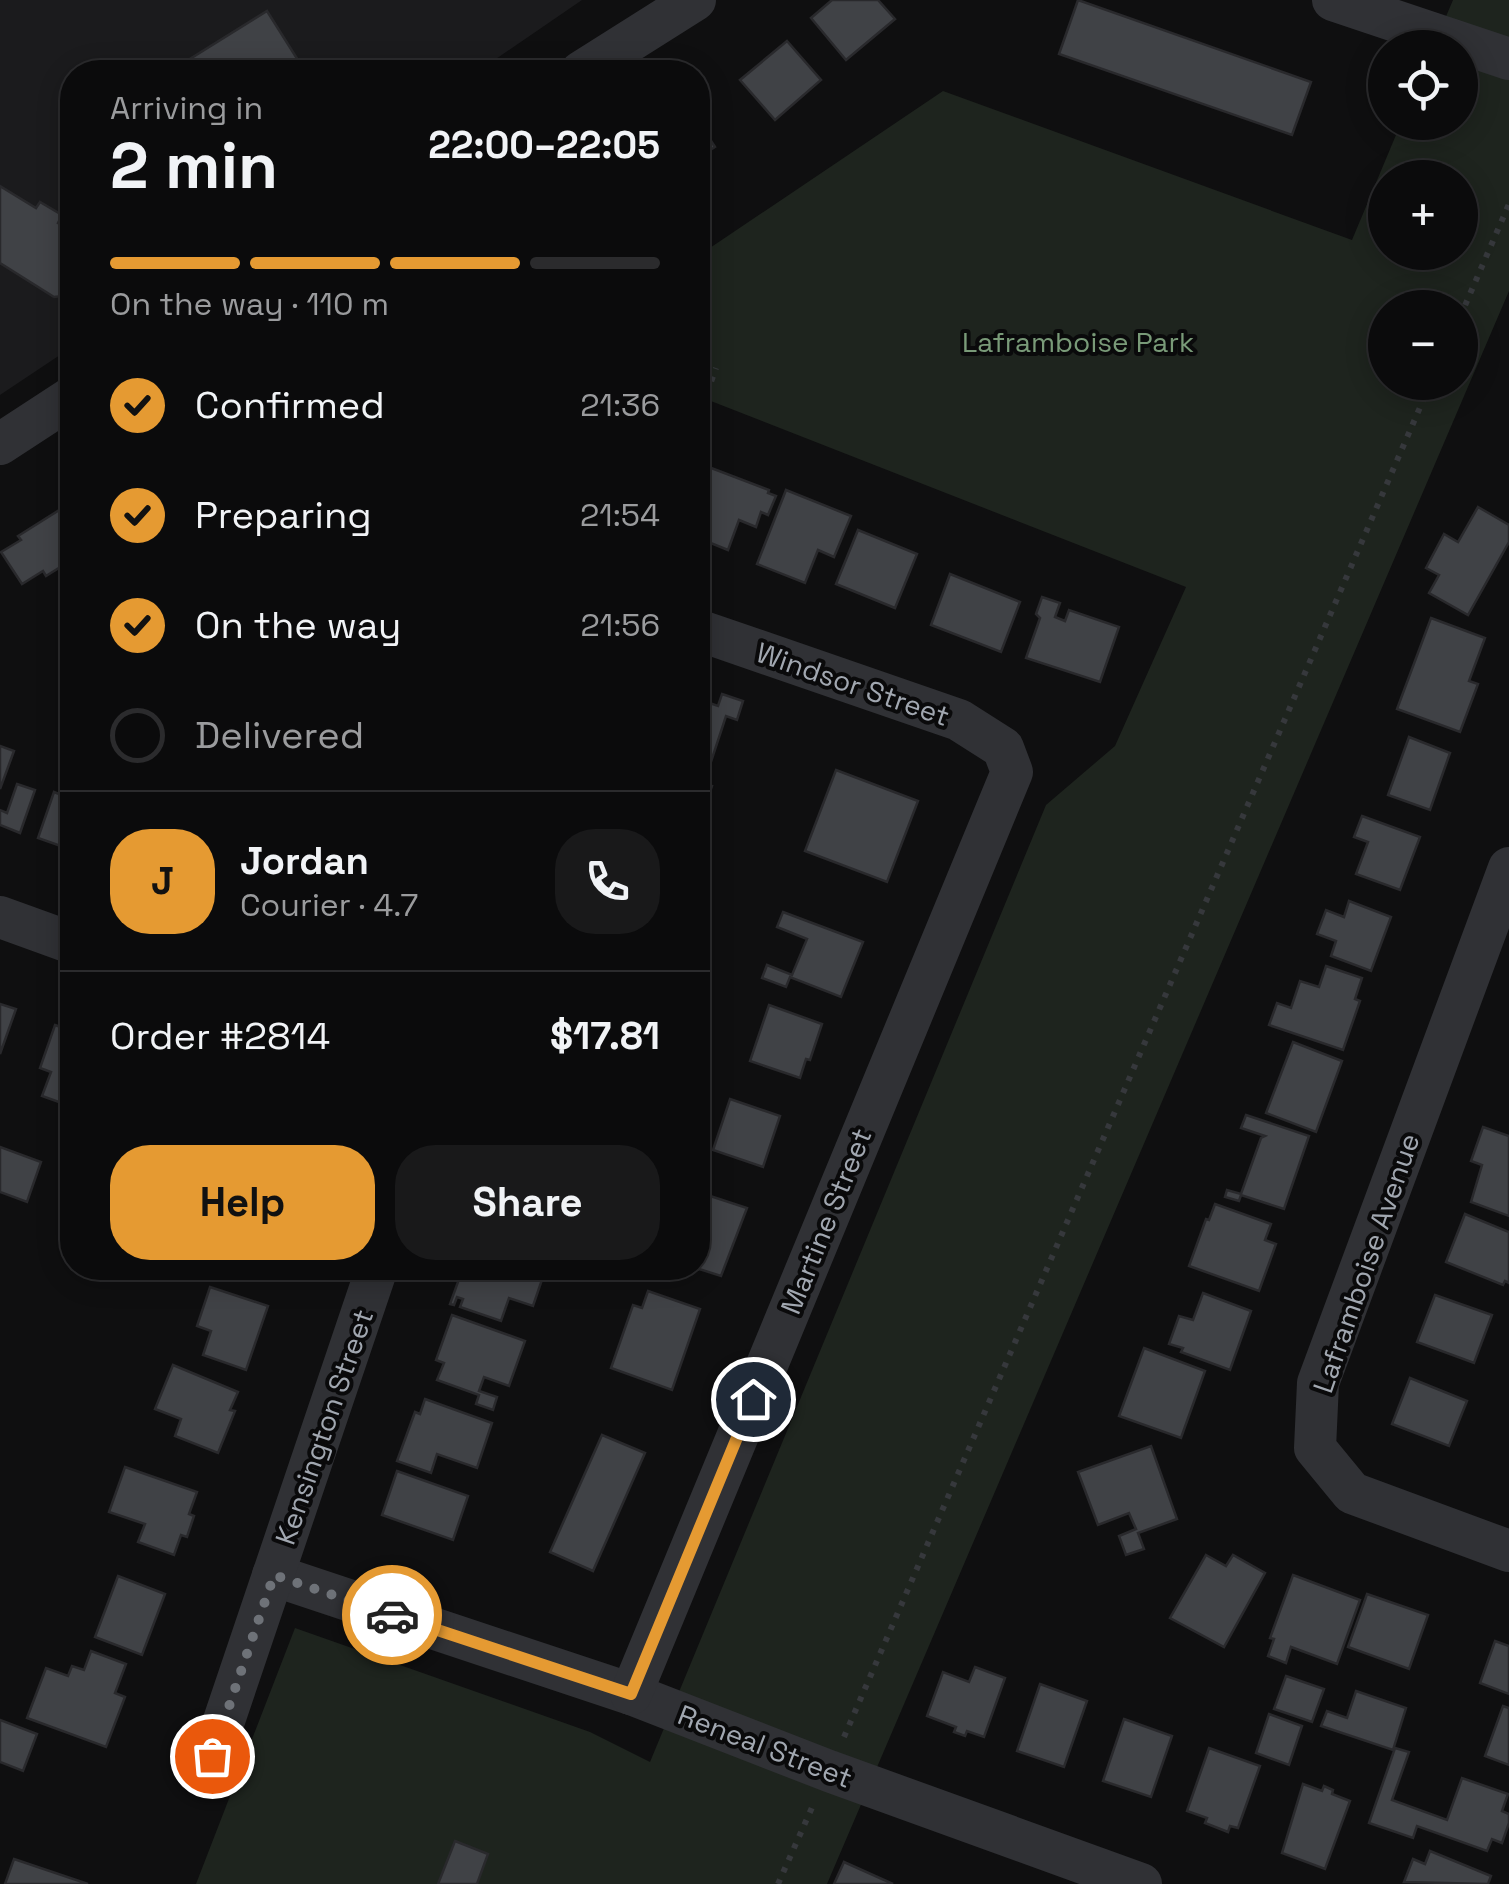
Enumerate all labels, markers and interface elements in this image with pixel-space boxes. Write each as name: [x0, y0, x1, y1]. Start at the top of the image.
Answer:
map controls: [1368, 30, 1478, 400]
button: locate: [1368, 30, 1478, 140]
text: Arriving in: [110, 88, 263, 128]
text: 22:00–22:05: [428, 121, 660, 169]
text: 2 min: [110, 124, 278, 207]
button: +: [1368, 160, 1478, 270]
text: On the way · 110 m: [110, 284, 389, 324]
button: −: [1368, 290, 1478, 400]
park label: Laframboise Park: [962, 324, 1194, 360]
icon: check: [110, 378, 165, 433]
text: Confirmed: [195, 381, 385, 429]
text: 21:36: [580, 385, 660, 425]
icon: check: [110, 488, 165, 543]
text: Preparing: [195, 491, 372, 539]
text: 21:54: [580, 495, 660, 535]
icon: check: [110, 598, 165, 653]
text: On the way: [195, 601, 401, 649]
text: 21:56: [580, 605, 660, 645]
street label: Windsor Street: [752, 634, 954, 734]
text: Delivered: [195, 711, 364, 759]
button: phone: [555, 829, 660, 934]
text: Jordan: [240, 837, 369, 885]
text: J: [151, 857, 174, 905]
text: Courier · 4.7: [240, 885, 418, 925]
text: Order #2814: [110, 1012, 330, 1060]
text: $17.81: [550, 1012, 660, 1060]
street label: Martine Street: [772, 1123, 880, 1319]
street label: Laframboise Avenue: [1305, 1128, 1427, 1398]
button: Help: [110, 1145, 375, 1260]
button: Share: [395, 1145, 660, 1260]
street label: Kensington Street: [267, 1305, 381, 1549]
pin: [711, 1357, 796, 1442]
icon: home: [726, 1372, 781, 1427]
courier: [342, 1565, 442, 1665]
icon: car: [365, 1588, 420, 1643]
street label: Reneal Street: [673, 1696, 857, 1796]
pin: [170, 1714, 255, 1799]
icon: bag: [185, 1729, 240, 1784]

